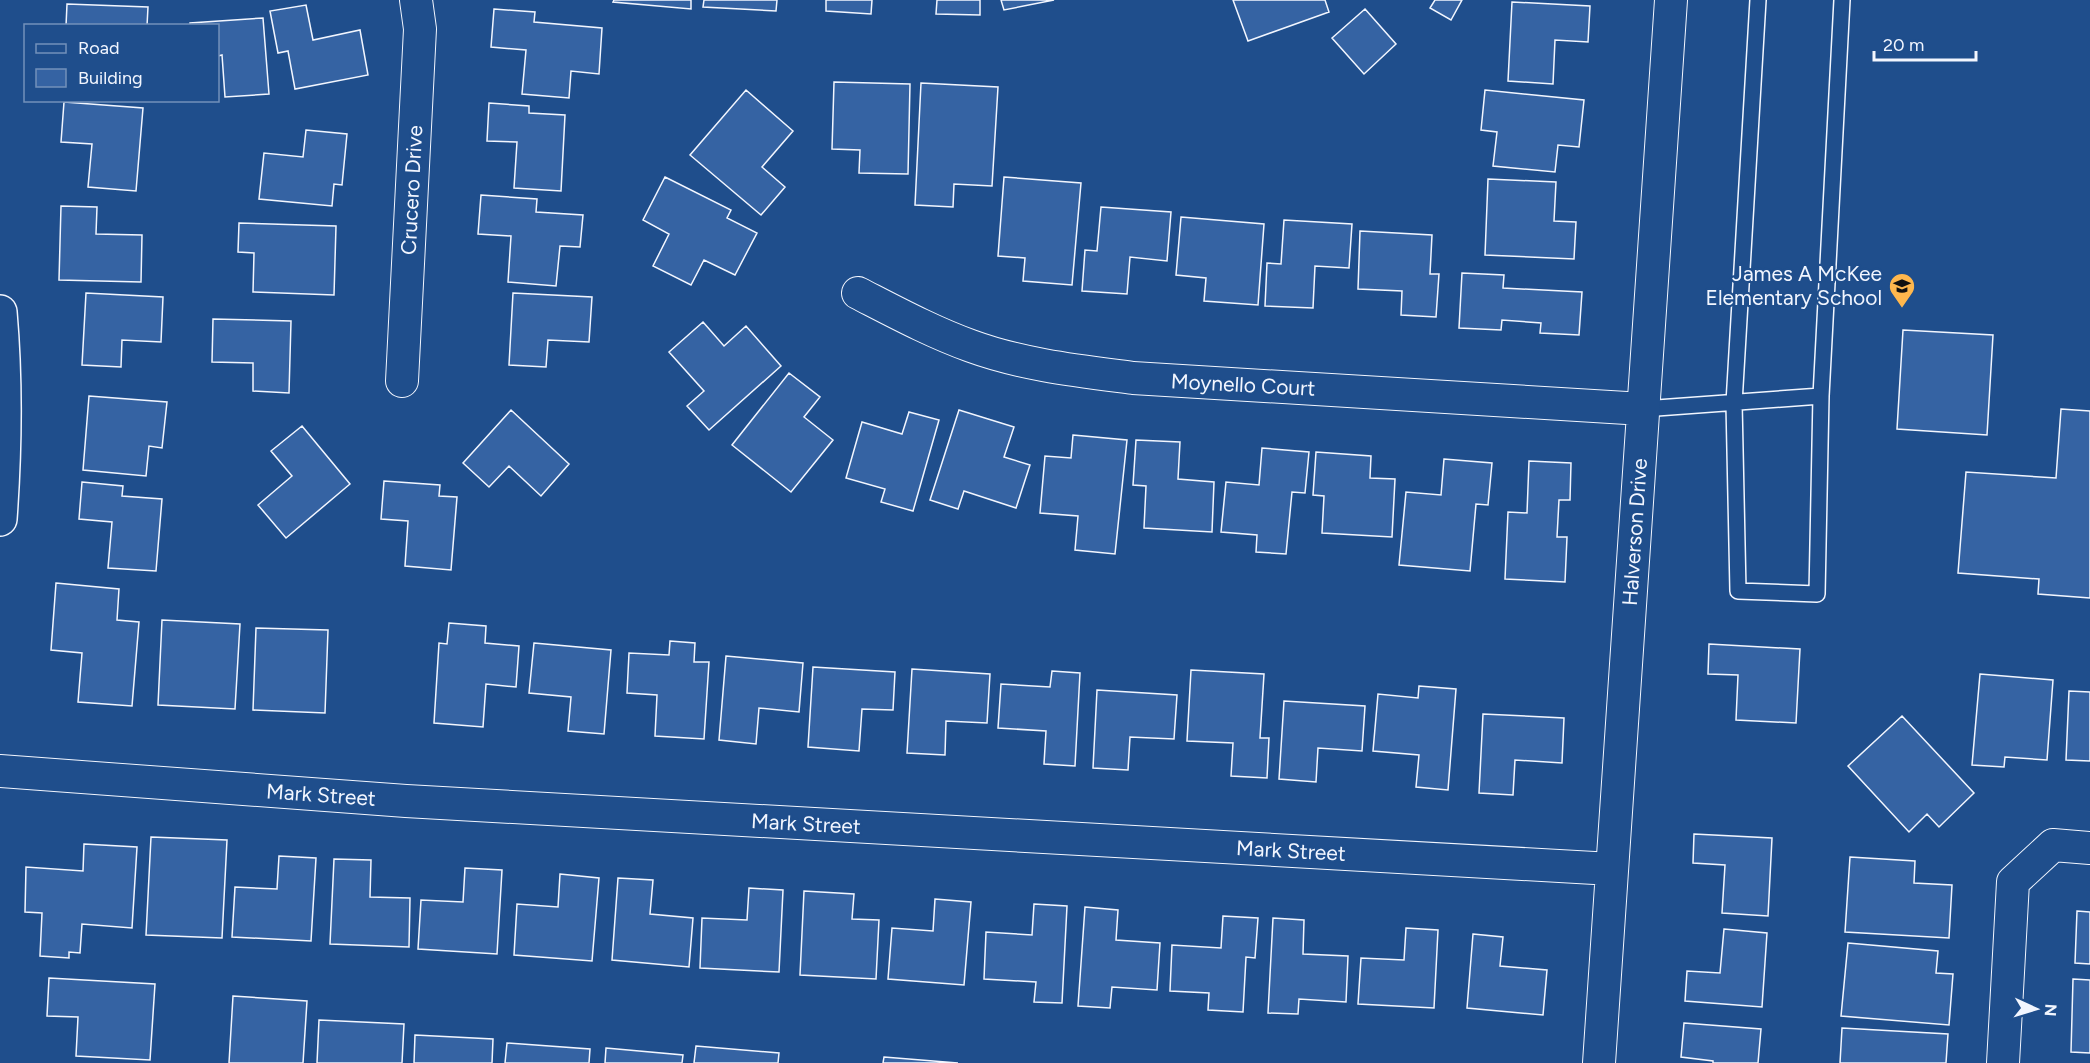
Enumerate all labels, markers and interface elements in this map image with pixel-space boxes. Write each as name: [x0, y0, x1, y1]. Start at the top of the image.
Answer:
legend: [24, 24, 219, 102]
scale bar: [1874, 24, 1976, 62]
text: 20 m: [1883, 34, 1924, 56]
text: Road: [78, 37, 119, 59]
text: Building: [78, 67, 143, 89]
street label: Crucero Drive: [396, 125, 427, 255]
place label: James A McKee Elementary School: [1706, 261, 1882, 310]
school or university icon: James A McKee Elementary School: [1887, 271, 1917, 309]
street label: Moynello Court: [1170, 368, 1316, 401]
street label: Halverson Drive: [1617, 457, 1652, 607]
street label: Mark Street: [265, 778, 377, 811]
street label: Mark Street: [751, 808, 862, 839]
street label: Mark Street: [1236, 835, 1347, 866]
north arrow: [2006, 979, 2066, 1039]
text: N: [2041, 1003, 2060, 1017]

